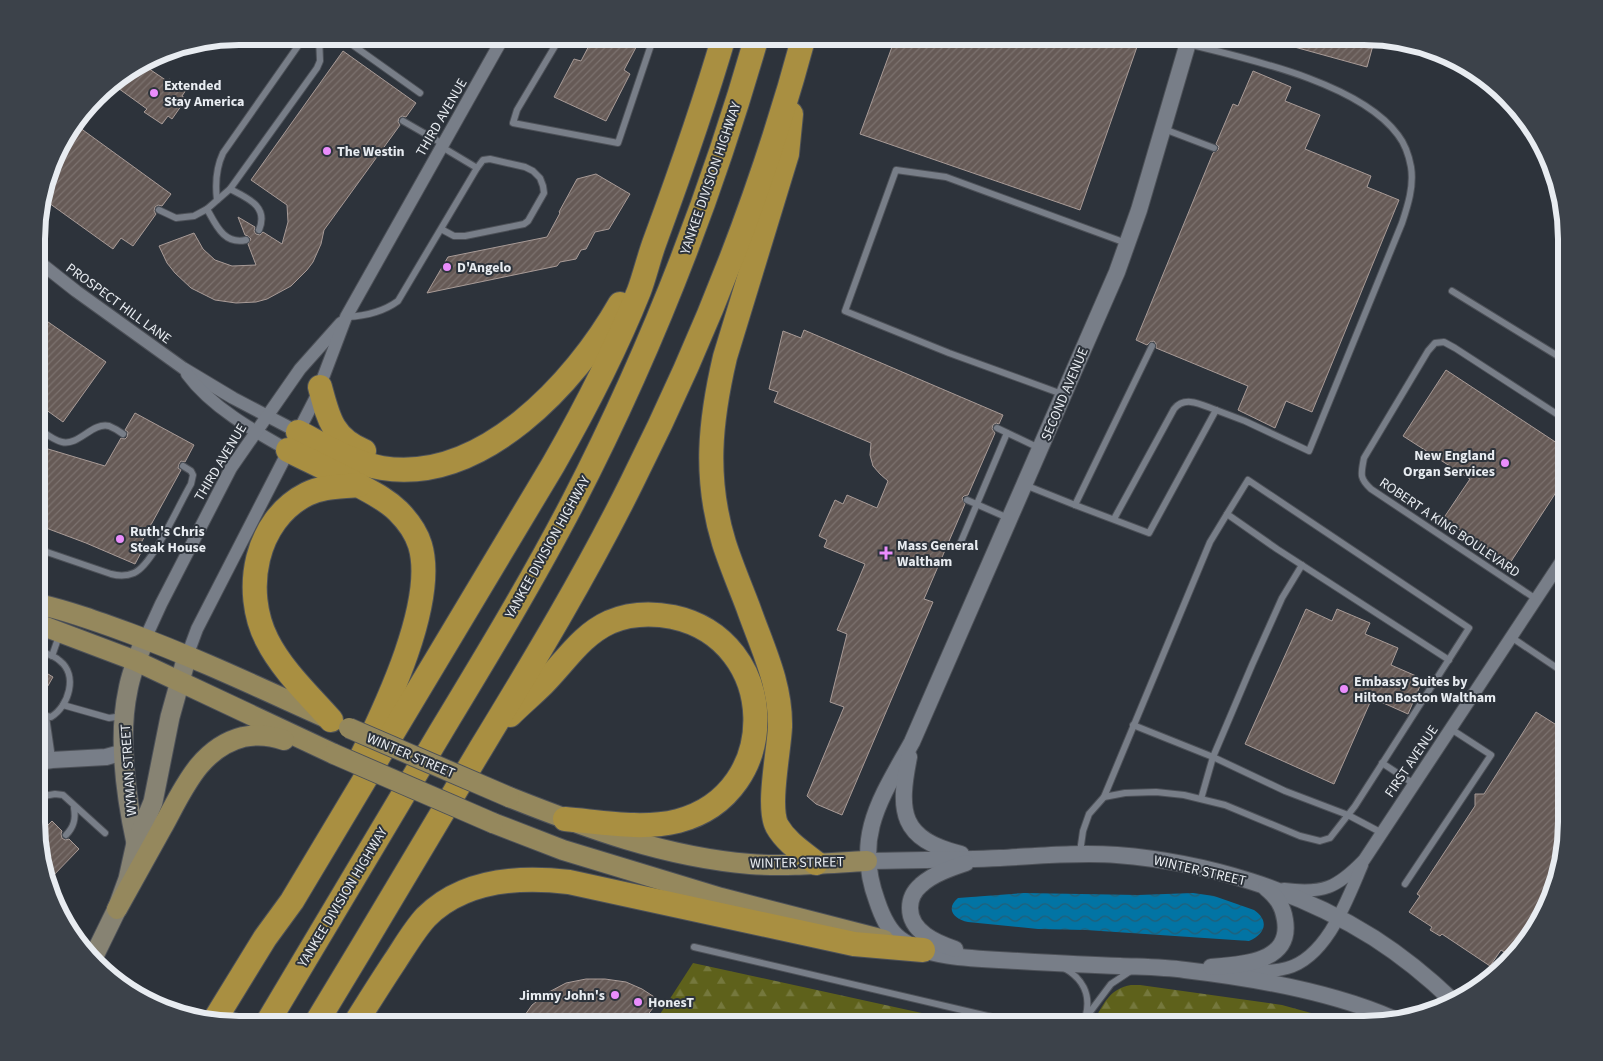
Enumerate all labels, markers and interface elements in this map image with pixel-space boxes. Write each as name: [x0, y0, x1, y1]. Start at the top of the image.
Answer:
street label: THIRD AVENUE: [411, 75, 472, 160]
place label: Extended Stay America: [164, 76, 244, 112]
marker: Extended Stay America: [148, 87, 160, 99]
street label: YANKEE DIVISION HIGHWAY: [675, 99, 747, 258]
place label: The Westin: [337, 142, 405, 162]
marker: The Westin: [321, 145, 333, 157]
place label: D'Angelo: [457, 258, 512, 278]
street label: PROSPECT HILL LANE: [62, 259, 175, 349]
marker: D'Angelo: [441, 261, 453, 273]
street label: SECOND AVENUE: [1036, 345, 1094, 444]
street label: THIRD AVENUE: [190, 420, 252, 505]
place label: New England Organ Services: [1403, 446, 1495, 482]
marker: New England Organ Services: [1499, 457, 1511, 469]
street label: YANKEE DIVISION HIGHWAY: [500, 472, 596, 623]
street label: ROBERT A KING BOULEVARD: [1375, 473, 1524, 582]
place label: Ruth's Chris Steak House: [130, 522, 206, 558]
marker: Ruth's Chris Steak House: [114, 533, 126, 545]
place label: Mass General Waltham: [897, 536, 978, 572]
marker: Mass General Waltham: [879, 546, 893, 560]
place label: Embassy Suites by Hilton Boston Waltham: [1354, 672, 1496, 708]
marker: Embassy Suites by Hilton Boston Waltham: [1338, 683, 1350, 695]
street label: FIRST AVENUE: [1380, 721, 1443, 802]
street label: WYMAN STREET: [116, 723, 142, 817]
street label: WINTER STREET: [363, 728, 458, 784]
street label: YANKEE DIVISION HIGHWAY: [293, 824, 393, 972]
street label: WINTER STREET: [1152, 851, 1248, 891]
street label: WINTER STREET: [750, 852, 845, 874]
place label: Jimmy John's: [519, 986, 605, 1006]
marker: Jimmy John's: [609, 989, 621, 1001]
place label: HonesT: [648, 993, 694, 1013]
marker: HonesT: [632, 996, 644, 1008]

